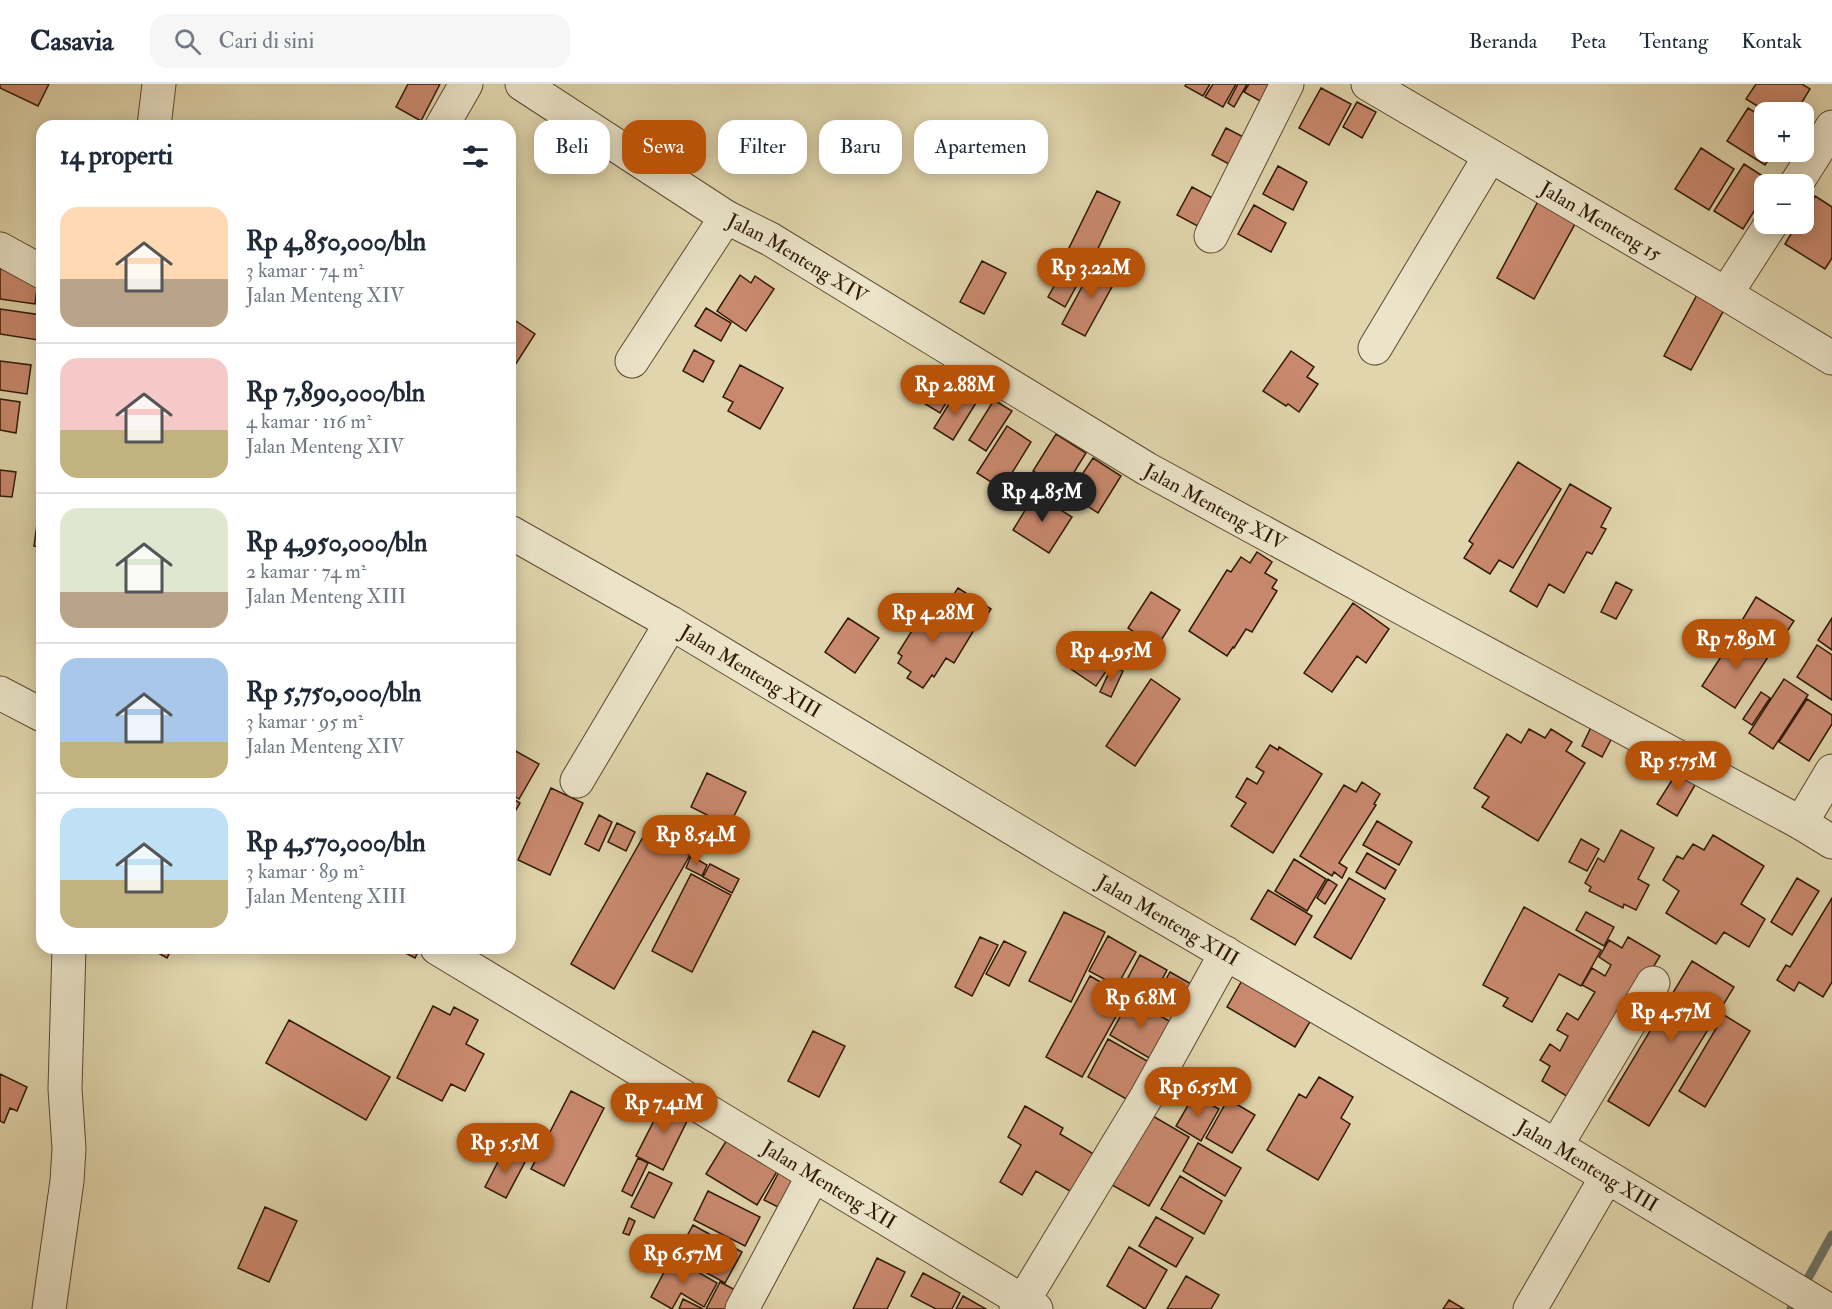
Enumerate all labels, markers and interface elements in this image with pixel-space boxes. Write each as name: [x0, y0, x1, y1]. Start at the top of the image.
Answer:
search box: [150, 14, 570, 68]
text: Casavia: [30, 24, 114, 59]
icon: search: [171, 25, 204, 58]
text: Cari di sini: [219, 27, 314, 55]
text: Beranda: [1469, 28, 1537, 55]
text: Peta: [1570, 28, 1606, 55]
text: Tentang: [1639, 28, 1708, 55]
text: Kontak: [1741, 28, 1802, 55]
map controls: [1754, 102, 1814, 234]
button: +: [1754, 102, 1814, 162]
chip: Beli: [534, 120, 610, 174]
chip: Sewa: [622, 120, 706, 174]
chip: Filter: [718, 120, 807, 174]
chip: Baru: [819, 120, 902, 174]
chip: Apartemen: [914, 120, 1048, 174]
text: 14 properti: [60, 140, 173, 172]
icon: filters: [459, 140, 492, 173]
button: −: [1754, 174, 1814, 234]
street label: Jalan Menteng 15: [1535, 175, 1666, 266]
street label: Jalan Menteng XIV: [722, 207, 873, 309]
text: Rp 4,850,000/bln: [246, 226, 426, 258]
icon: home: [108, 231, 180, 303]
pin: Rp 3.22M: [1029, 248, 1153, 299]
text: Rp 3.22M: [1051, 255, 1131, 280]
text: 3 kamar · 74 m²: [246, 258, 364, 283]
text: Jalan Menteng XIV: [246, 283, 404, 308]
pin: Rp 2.88M: [893, 365, 1017, 416]
text: Rp 2.88M: [915, 372, 995, 397]
text: Rp 7,890,000/bln: [246, 377, 425, 409]
icon: home: [108, 382, 180, 454]
text: 4 kamar · 116 m²: [246, 409, 372, 434]
text: Jalan Menteng XIV: [246, 434, 404, 459]
street label: Jalan Menteng XIV: [1139, 457, 1291, 555]
pin: Rp 4.85M: [980, 472, 1104, 523]
text: Rp 4.85M: [1001, 479, 1083, 504]
text: Rp 4,950,000/bln: [246, 527, 427, 559]
icon: home: [108, 532, 180, 604]
text: 2 kamar · 74 m²: [246, 559, 366, 584]
text: Jalan Menteng XIII: [246, 584, 406, 609]
pin: Rp 4.28M: [871, 593, 995, 644]
text: Rp 4.28M: [892, 600, 974, 625]
street label: Jalan Menteng XIII: [675, 618, 826, 723]
pin: Rp 7.89M: [1674, 619, 1798, 670]
text: Rp 7.89M: [1696, 626, 1776, 651]
pin: Rp 4.95M: [1049, 631, 1173, 682]
text: Rp 4.95M: [1070, 638, 1152, 663]
text: Rp 5,750,000/bln: [246, 677, 421, 709]
icon: home: [108, 682, 180, 754]
text: 3 kamar · 95 m²: [246, 709, 363, 734]
text: Jalan Menteng XIV: [246, 734, 404, 759]
pin: Rp 5.75M: [1616, 741, 1740, 792]
text: Rp 5.75M: [1639, 748, 1717, 773]
pin: Rp 8.54M: [634, 815, 758, 866]
text: Rp 8.54M: [656, 822, 736, 847]
text: Rp 4,570,000/bln: [246, 827, 426, 859]
icon: home: [108, 832, 180, 904]
text: 3 kamar · 89 m²: [246, 859, 364, 884]
street label: Jalan Menteng XIII: [1092, 868, 1244, 971]
text: Jalan Menteng XIII: [246, 884, 406, 909]
pin: Rp 6.8M: [1086, 978, 1196, 1029]
text: Rp 6.8M: [1105, 985, 1177, 1010]
pin: Rp 4.57M: [1609, 992, 1733, 1043]
text: Rp 4.57M: [1631, 999, 1711, 1024]
pin: Rp 6.55M: [1136, 1067, 1260, 1118]
text: Rp 6.55M: [1158, 1074, 1238, 1099]
pin: Rp 7.41M: [602, 1083, 726, 1134]
text: Rp 7.41M: [625, 1090, 703, 1115]
street label: Jalan Menteng XIII: [1512, 1113, 1663, 1217]
pin: Rp 5.5M: [450, 1123, 560, 1174]
text: Rp 5.5M: [471, 1130, 539, 1155]
street label: Jalan Menteng XII: [757, 1134, 901, 1234]
pin: Rp 6.57M: [621, 1234, 745, 1285]
text: Rp 6.57M: [643, 1241, 723, 1266]

